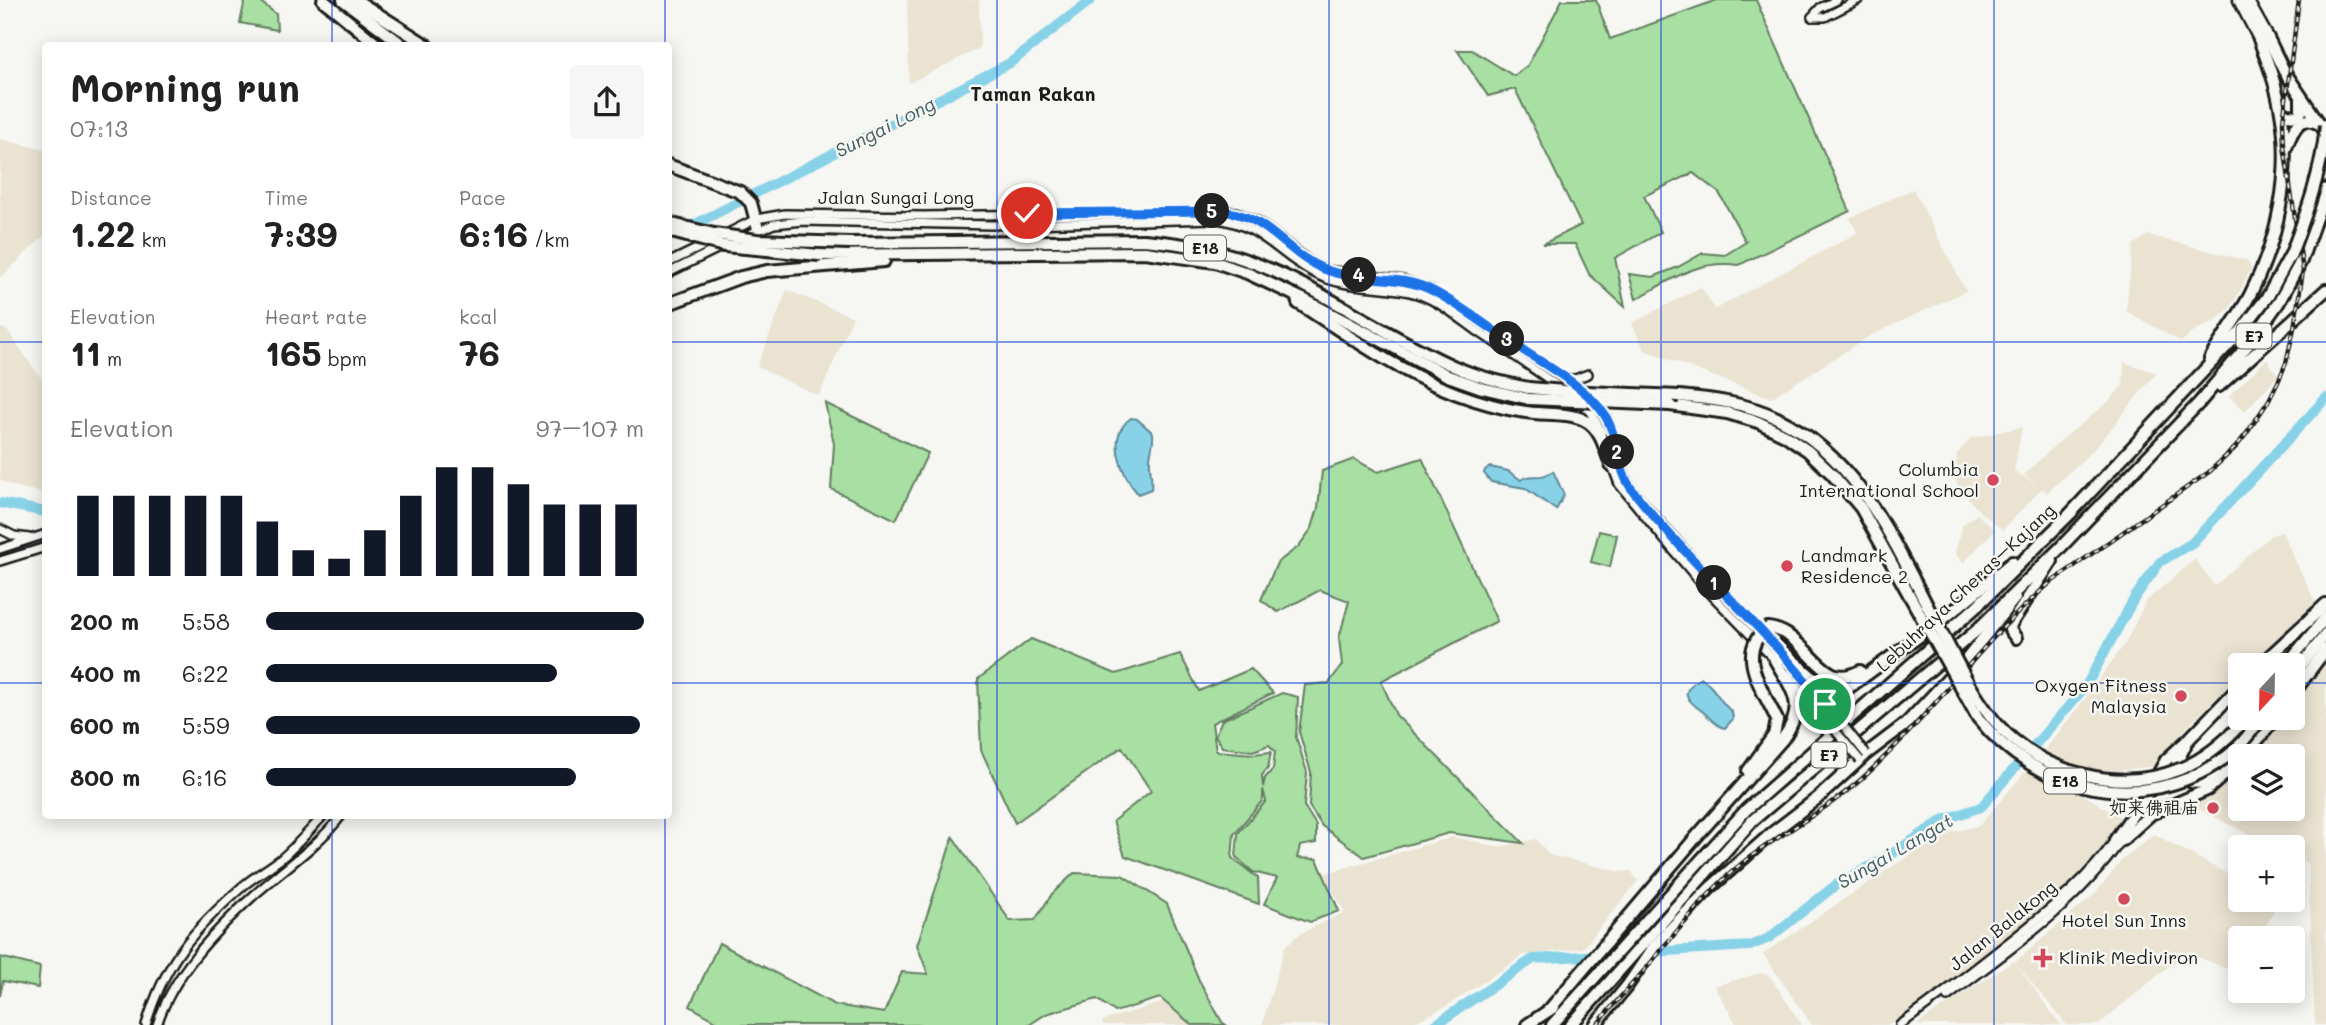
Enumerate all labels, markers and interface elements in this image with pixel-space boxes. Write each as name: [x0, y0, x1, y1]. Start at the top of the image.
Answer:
text: Morning run: [70, 62, 300, 112]
button: share: [570, 65, 644, 139]
district label: Taman Rakan: [970, 81, 1096, 106]
water label: Sungai Long: [830, 91, 939, 162]
text: 07:13: [70, 113, 128, 143]
pin: [997, 183, 1057, 243]
text: Distance: [70, 185, 152, 210]
text: Time: [265, 185, 308, 210]
text: Pace: [459, 185, 506, 210]
street label: Jalan Sungai Long: [818, 185, 974, 209]
icon: check: [1008, 194, 1046, 232]
pin: 5: [1194, 194, 1230, 228]
text: 5: [1206, 198, 1217, 223]
text: 1.22: [70, 210, 135, 256]
text: 7:39: [265, 210, 337, 256]
text: 6:16: [459, 210, 528, 256]
text: km: [135, 227, 167, 252]
text: /km: [528, 227, 570, 252]
road number: E18: [1184, 236, 1226, 260]
pin: 4: [1342, 258, 1376, 292]
text: 4: [1352, 262, 1365, 287]
text: Elevation: [70, 304, 155, 329]
text: Heart rate: [265, 304, 367, 329]
text: kcal: [459, 304, 497, 329]
pin: 3: [1490, 322, 1524, 356]
road number: E7: [2236, 324, 2272, 348]
text: 3: [1501, 326, 1512, 351]
text: 11: [70, 329, 101, 375]
text: 165: [265, 329, 322, 375]
text: 76: [459, 329, 500, 375]
text: m: [101, 346, 122, 371]
text: bpm: [322, 346, 367, 371]
text: Elevation: [70, 413, 173, 443]
text: 97–107 m: [536, 413, 644, 443]
pin: 2: [1600, 434, 1634, 470]
text: 2: [1611, 439, 1622, 464]
place label: Columbia International School: [1800, 457, 1979, 502]
marker: Columbia International School: [1985, 472, 2001, 488]
street label: Lebuhraya Cheras–Kajang: [1871, 498, 2060, 677]
place label: Landmark Residence 2: [1801, 543, 1908, 588]
marker: Landmark Residence 2: [1779, 558, 1795, 574]
pin: 1: [1696, 566, 1732, 600]
text: 1: [1709, 570, 1718, 595]
text: 200 m: [70, 606, 139, 636]
text: 5:58: [182, 606, 230, 636]
north arrow: [2228, 653, 2305, 730]
map controls: [2228, 653, 2305, 1003]
text: 400 m: [70, 658, 141, 688]
text: 6:22: [182, 658, 229, 688]
place label: Oxygen Fitness Malaysia: [2035, 673, 2167, 718]
pin: [1795, 674, 1855, 734]
icon: arrive: [1806, 685, 1844, 723]
marker: Oxygen Fitness Malaysia: [2173, 688, 2189, 704]
text: 600 m: [70, 710, 140, 740]
text: 5:59: [182, 710, 230, 740]
road number: E7: [1812, 742, 1846, 768]
button: layers: [2228, 744, 2305, 821]
text: 800 m: [70, 762, 140, 792]
text: 6:16: [182, 762, 227, 792]
road number: E18: [2044, 768, 2086, 794]
place label: 如来佛祖庙: [2109, 795, 2199, 819]
marker: 如来佛祖庙: [2205, 800, 2221, 816]
water label: Sungai Langat: [1832, 807, 1957, 894]
button: +: [2228, 835, 2305, 912]
street label: Jalan Balakong: [1944, 875, 2061, 976]
marker: Hotel Sun Inns: [2116, 891, 2132, 907]
place label: Hotel Sun Inns: [2061, 908, 2187, 932]
button: −: [2228, 926, 2305, 1003]
place label: Klinik Mediviron: [2059, 945, 2198, 969]
marker: Klinik Mediviron: [2033, 948, 2053, 968]

